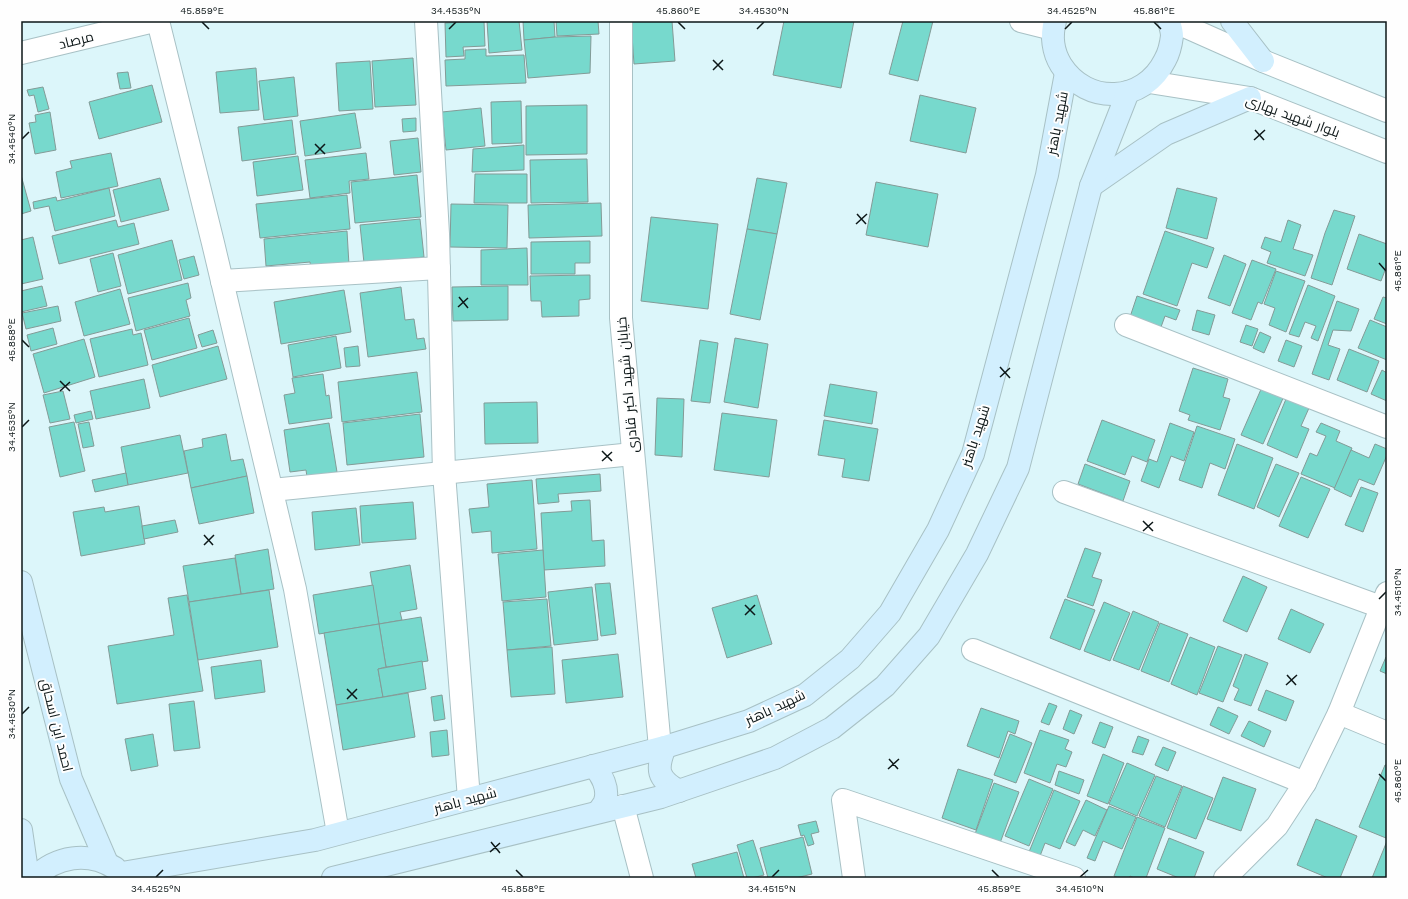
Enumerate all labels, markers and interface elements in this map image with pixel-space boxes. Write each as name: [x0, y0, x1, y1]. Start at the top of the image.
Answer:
text: 45.859°E: [180, 5, 224, 16]
text: 34.4535°N: [431, 5, 481, 16]
text: 45.860°E: [656, 5, 700, 16]
text: 34.4530°N: [739, 5, 789, 16]
text: 34.4525°N: [1047, 5, 1097, 16]
text: 45.861°E: [1133, 5, 1175, 16]
street label: مرصاد: [57, 28, 95, 52]
street label: شهید باهنر: [1043, 90, 1071, 157]
street label: بلوار شهید بهاری: [1244, 92, 1342, 140]
text: 34.4540°N: [6, 114, 17, 164]
text: 45.861°E: [1392, 250, 1403, 292]
street label: خیابان شهید اکبر قادری: [613, 316, 641, 454]
text: 45.858°E: [6, 318, 17, 362]
text: 34.4535°N: [6, 402, 17, 452]
street label: شهید باهنر: [957, 403, 993, 470]
text: 34.4510°N: [1392, 568, 1403, 616]
street label: احمد ابن اسحاق: [37, 677, 76, 773]
street label: شهید باهنر: [741, 686, 808, 728]
text: 34.4530°N: [6, 689, 17, 739]
text: 45.860°E: [1392, 759, 1403, 803]
street label: شهید باهنر: [431, 784, 498, 816]
text: 34.4525°N: [131, 883, 181, 894]
text: 45.858°E: [501, 883, 545, 894]
text: 34.4515°N: [748, 883, 796, 894]
text: 45.859°E: [977, 883, 1021, 894]
text: 34.4510°N: [1056, 883, 1104, 894]

